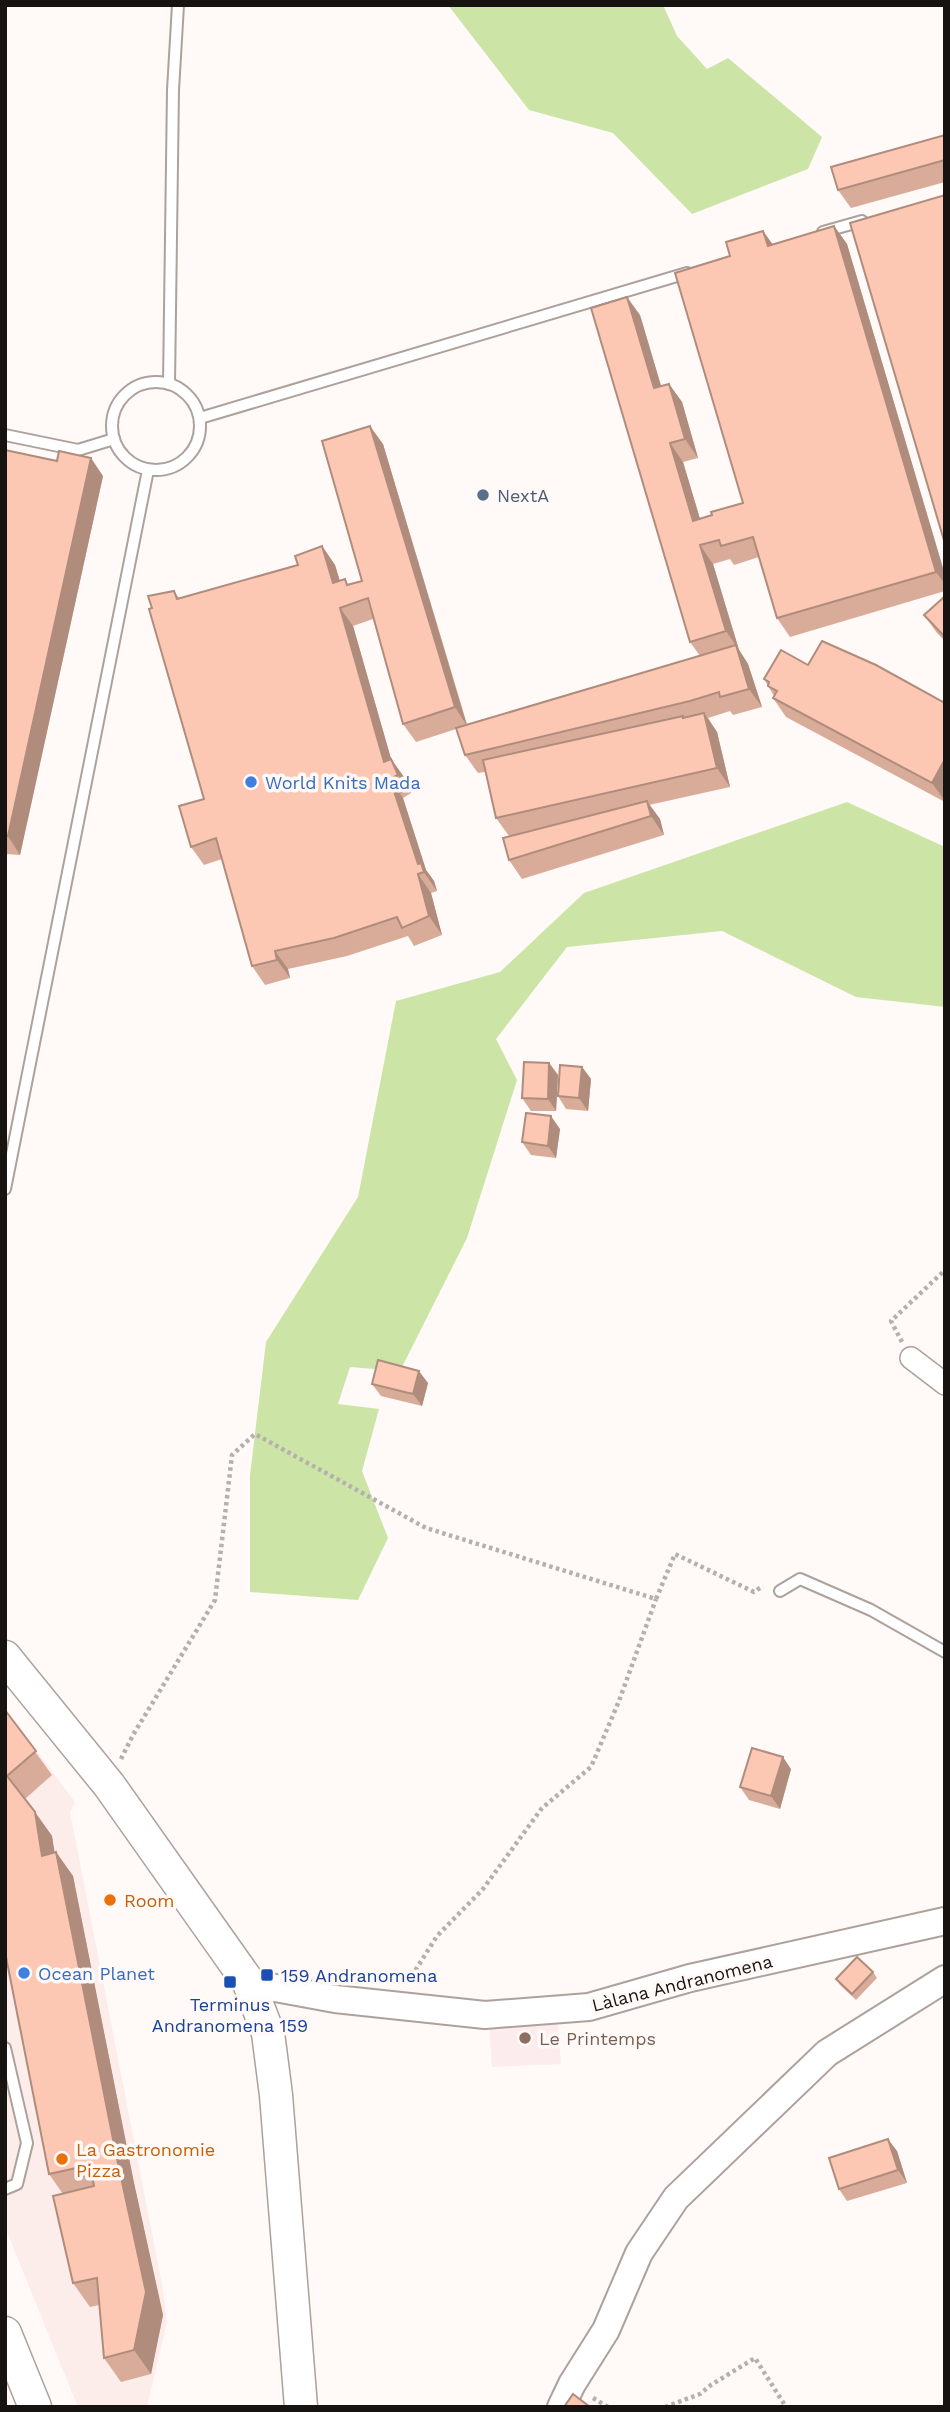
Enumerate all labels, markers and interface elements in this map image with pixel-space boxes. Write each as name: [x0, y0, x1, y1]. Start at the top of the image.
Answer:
place label: NextA: [497, 485, 549, 506]
marker: NextA: [475, 487, 491, 503]
place label: World Knits Mada: [265, 772, 421, 793]
marker: World Knits Mada: [243, 774, 259, 790]
place label: Room: [124, 1890, 174, 1911]
marker: Room: [102, 1892, 118, 1908]
street label: Làlana Andranomena: [590, 1950, 774, 2016]
place label: Ocean Planet: [38, 1963, 155, 1984]
marker: Ocean Planet: [16, 1965, 32, 1981]
place label: 159 Andranomena: [281, 1965, 437, 1986]
marker: 159 Andranomena: [259, 1967, 275, 1983]
marker: Terminus Andranomena 159: [222, 1974, 238, 1990]
place label: Terminus Andranomena 159: [152, 1994, 308, 2036]
place label: Le Printemps: [539, 2028, 656, 2049]
marker: Le Printemps: [517, 2030, 533, 2046]
place label: La Gastronomie Pizza: [76, 2139, 215, 2181]
marker: La Gastronomie Pizza: [54, 2151, 70, 2167]

